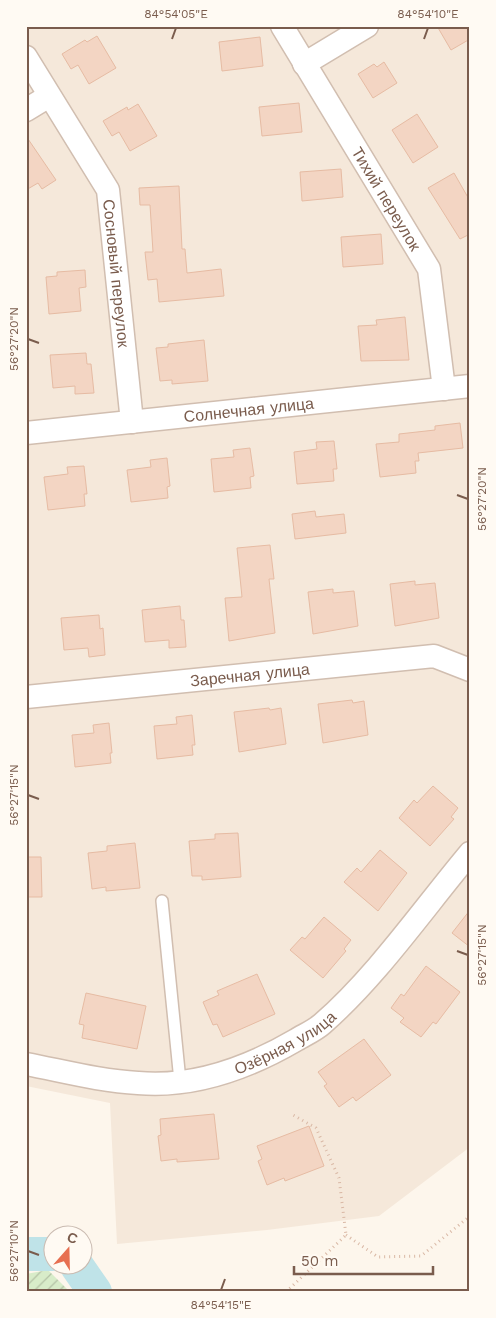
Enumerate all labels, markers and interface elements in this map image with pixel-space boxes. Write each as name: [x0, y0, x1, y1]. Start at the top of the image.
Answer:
text: 84°54'05"E: [144, 7, 208, 21]
text: 84°54'10"E: [397, 7, 459, 21]
street label: Тихий переулок: [348, 144, 426, 255]
street label: Сосновый переулок: [100, 198, 134, 349]
text: 56°27'20"N: [7, 307, 21, 371]
street label: Солнечная улица: [183, 393, 315, 426]
text: 56°27'20"N: [475, 467, 489, 531]
street label: Заречная улица: [189, 659, 311, 690]
text: 56°27'15"N: [7, 764, 21, 826]
text: 56°27'15"N: [475, 924, 489, 986]
street label: Озёрная улица: [231, 1007, 340, 1078]
text: 56°27'10"N: [7, 1220, 21, 1282]
north arrow: [42, 1226, 92, 1276]
text: С: [65, 1229, 80, 1247]
scale bar: [294, 1243, 432, 1275]
text: 50 m: [301, 1252, 338, 1270]
text: 84°54'15"E: [191, 1298, 252, 1312]

